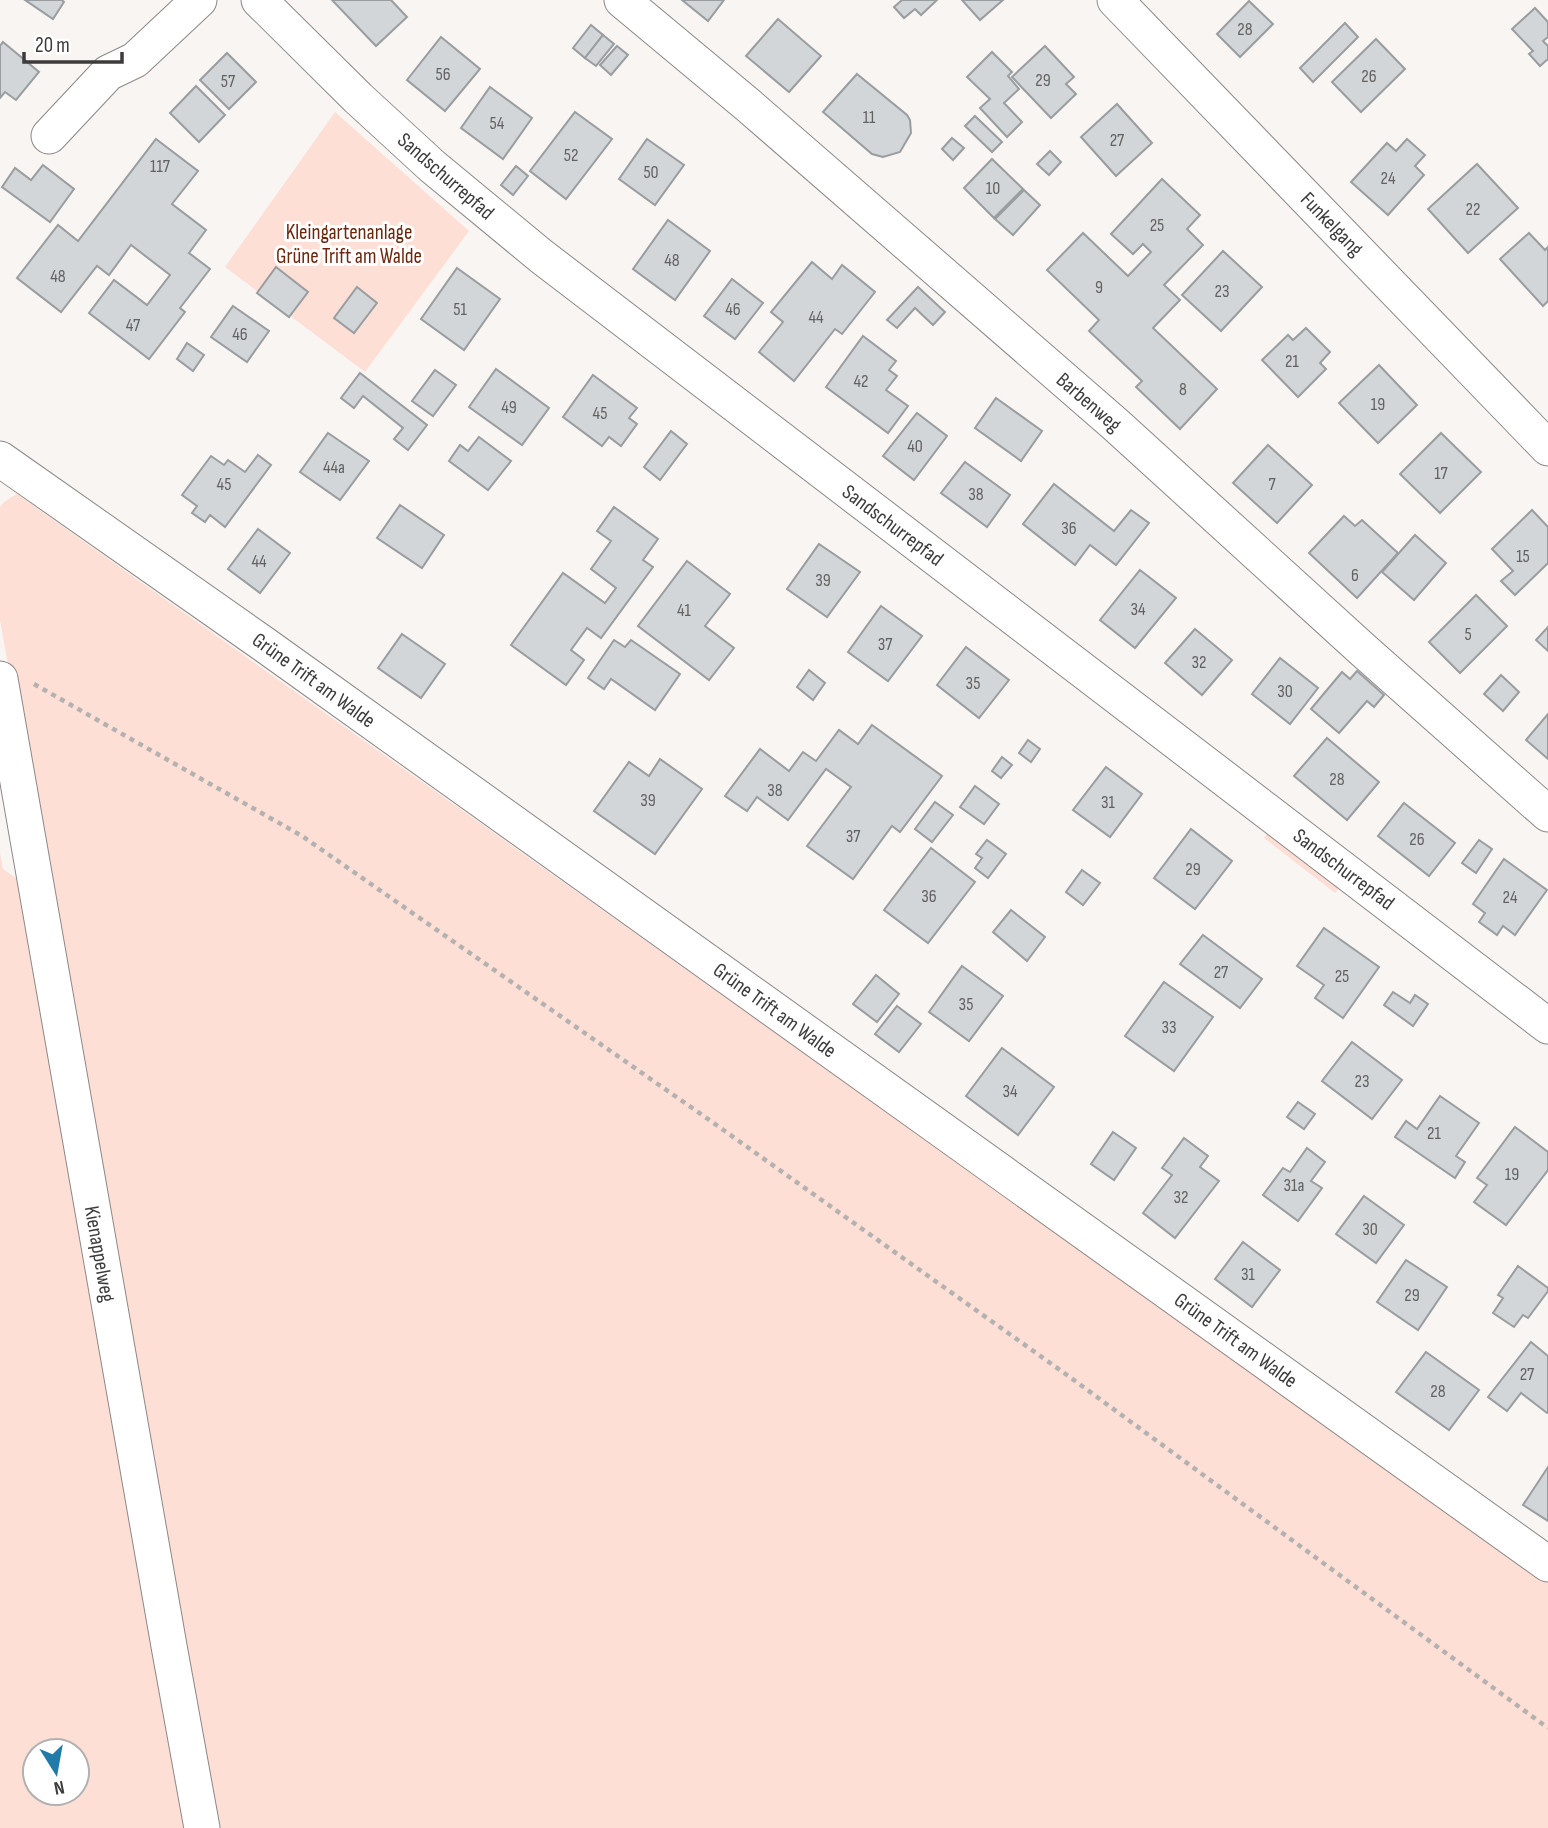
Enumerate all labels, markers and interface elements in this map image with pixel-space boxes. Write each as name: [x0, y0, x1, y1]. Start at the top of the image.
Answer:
house number: 28: [1237, 19, 1253, 40]
scale bar: [24, 21, 122, 65]
text: 20 m: [35, 33, 70, 58]
house number: 56: [435, 64, 451, 85]
house number: 26: [1361, 66, 1377, 87]
house number: 29: [1035, 70, 1051, 91]
house number: 57: [221, 71, 236, 92]
house number: 11: [863, 107, 876, 128]
house number: 54: [490, 113, 505, 134]
street label: Sandschurrepfad: [392, 128, 499, 225]
house number: 27: [1110, 130, 1125, 151]
house number: 52: [564, 145, 578, 166]
house number: 117: [150, 156, 171, 177]
house number: 50: [643, 162, 659, 183]
house number: 24: [1381, 168, 1396, 189]
house number: 10: [986, 178, 1000, 199]
street label: Funkelgang: [1295, 187, 1368, 262]
house number: 22: [1466, 199, 1480, 220]
house number: 25: [1150, 215, 1164, 236]
park label: Kleingartenanlage Grüne Trift am Walde: [276, 220, 422, 269]
house number: 48: [664, 250, 680, 271]
house number: 48: [50, 266, 66, 287]
house number: 9: [1095, 277, 1103, 298]
house number: 23: [1215, 281, 1230, 302]
house number: 51: [453, 299, 467, 320]
house number: 46: [725, 299, 741, 320]
house number: 44: [808, 307, 824, 328]
house number: 47: [126, 315, 141, 336]
house number: 46: [232, 324, 248, 345]
house number: 21: [1285, 351, 1300, 372]
street label: Barbenweg: [1051, 367, 1126, 437]
house number: 42: [853, 371, 869, 392]
house number: 8: [1179, 379, 1187, 400]
house number: 19: [1371, 394, 1385, 415]
house number: 49: [501, 397, 517, 418]
house number: 45: [593, 403, 607, 424]
house number: 40: [907, 436, 923, 457]
house number: 44a: [323, 457, 345, 478]
house number: 17: [1434, 463, 1449, 484]
house number: 45: [217, 474, 231, 495]
house number: 7: [1268, 474, 1276, 495]
street label: Sandschurrepfad: [837, 479, 948, 571]
house number: 38: [968, 484, 984, 505]
house number: 36: [1061, 518, 1077, 539]
house number: 15: [1516, 546, 1530, 567]
house number: 44: [251, 551, 267, 572]
house number: 6: [1351, 565, 1359, 586]
house number: 39: [815, 570, 831, 591]
house number: 34: [1130, 599, 1146, 620]
house number: 41: [677, 600, 692, 621]
house number: 5: [1464, 624, 1472, 645]
street label: Grüne Trift am Walde: [247, 627, 380, 733]
house number: 37: [878, 634, 893, 655]
house number: 32: [1192, 652, 1206, 673]
house number: 35: [966, 673, 980, 694]
house number: 30: [1277, 681, 1293, 702]
house number: 28: [1329, 769, 1345, 790]
house number: 38: [767, 780, 783, 801]
house number: 39: [640, 790, 656, 811]
house number: 31: [1101, 792, 1116, 813]
street label: Sandschurrepfad: [1288, 823, 1399, 915]
house number: 37: [846, 826, 861, 847]
house number: 26: [1409, 829, 1425, 850]
house number: 29: [1185, 859, 1201, 880]
house number: 36: [921, 886, 937, 907]
house number: 24: [1503, 887, 1518, 908]
street label: Grüne Trift am Walde: [708, 957, 841, 1063]
house number: 27: [1214, 962, 1229, 983]
house number: 25: [1335, 966, 1349, 987]
house number: 35: [959, 994, 973, 1015]
house number: 33: [1161, 1017, 1177, 1038]
house number: 23: [1355, 1071, 1370, 1092]
house number: 34: [1002, 1081, 1018, 1102]
house number: 21: [1427, 1123, 1442, 1144]
house number: 19: [1505, 1164, 1519, 1185]
house number: 31a: [1284, 1175, 1305, 1196]
house number: 32: [1174, 1187, 1188, 1208]
street label: Kienappelweg: [79, 1204, 120, 1304]
house number: 30: [1362, 1219, 1378, 1240]
house number: 31: [1241, 1264, 1256, 1285]
house number: 29: [1404, 1285, 1420, 1306]
street label: Grüne Trift am Walde: [1169, 1287, 1302, 1393]
house number: 27: [1520, 1364, 1535, 1385]
house number: 28: [1430, 1381, 1446, 1402]
north arrow: [21, 1737, 91, 1807]
text: N: [52, 1775, 66, 1799]

